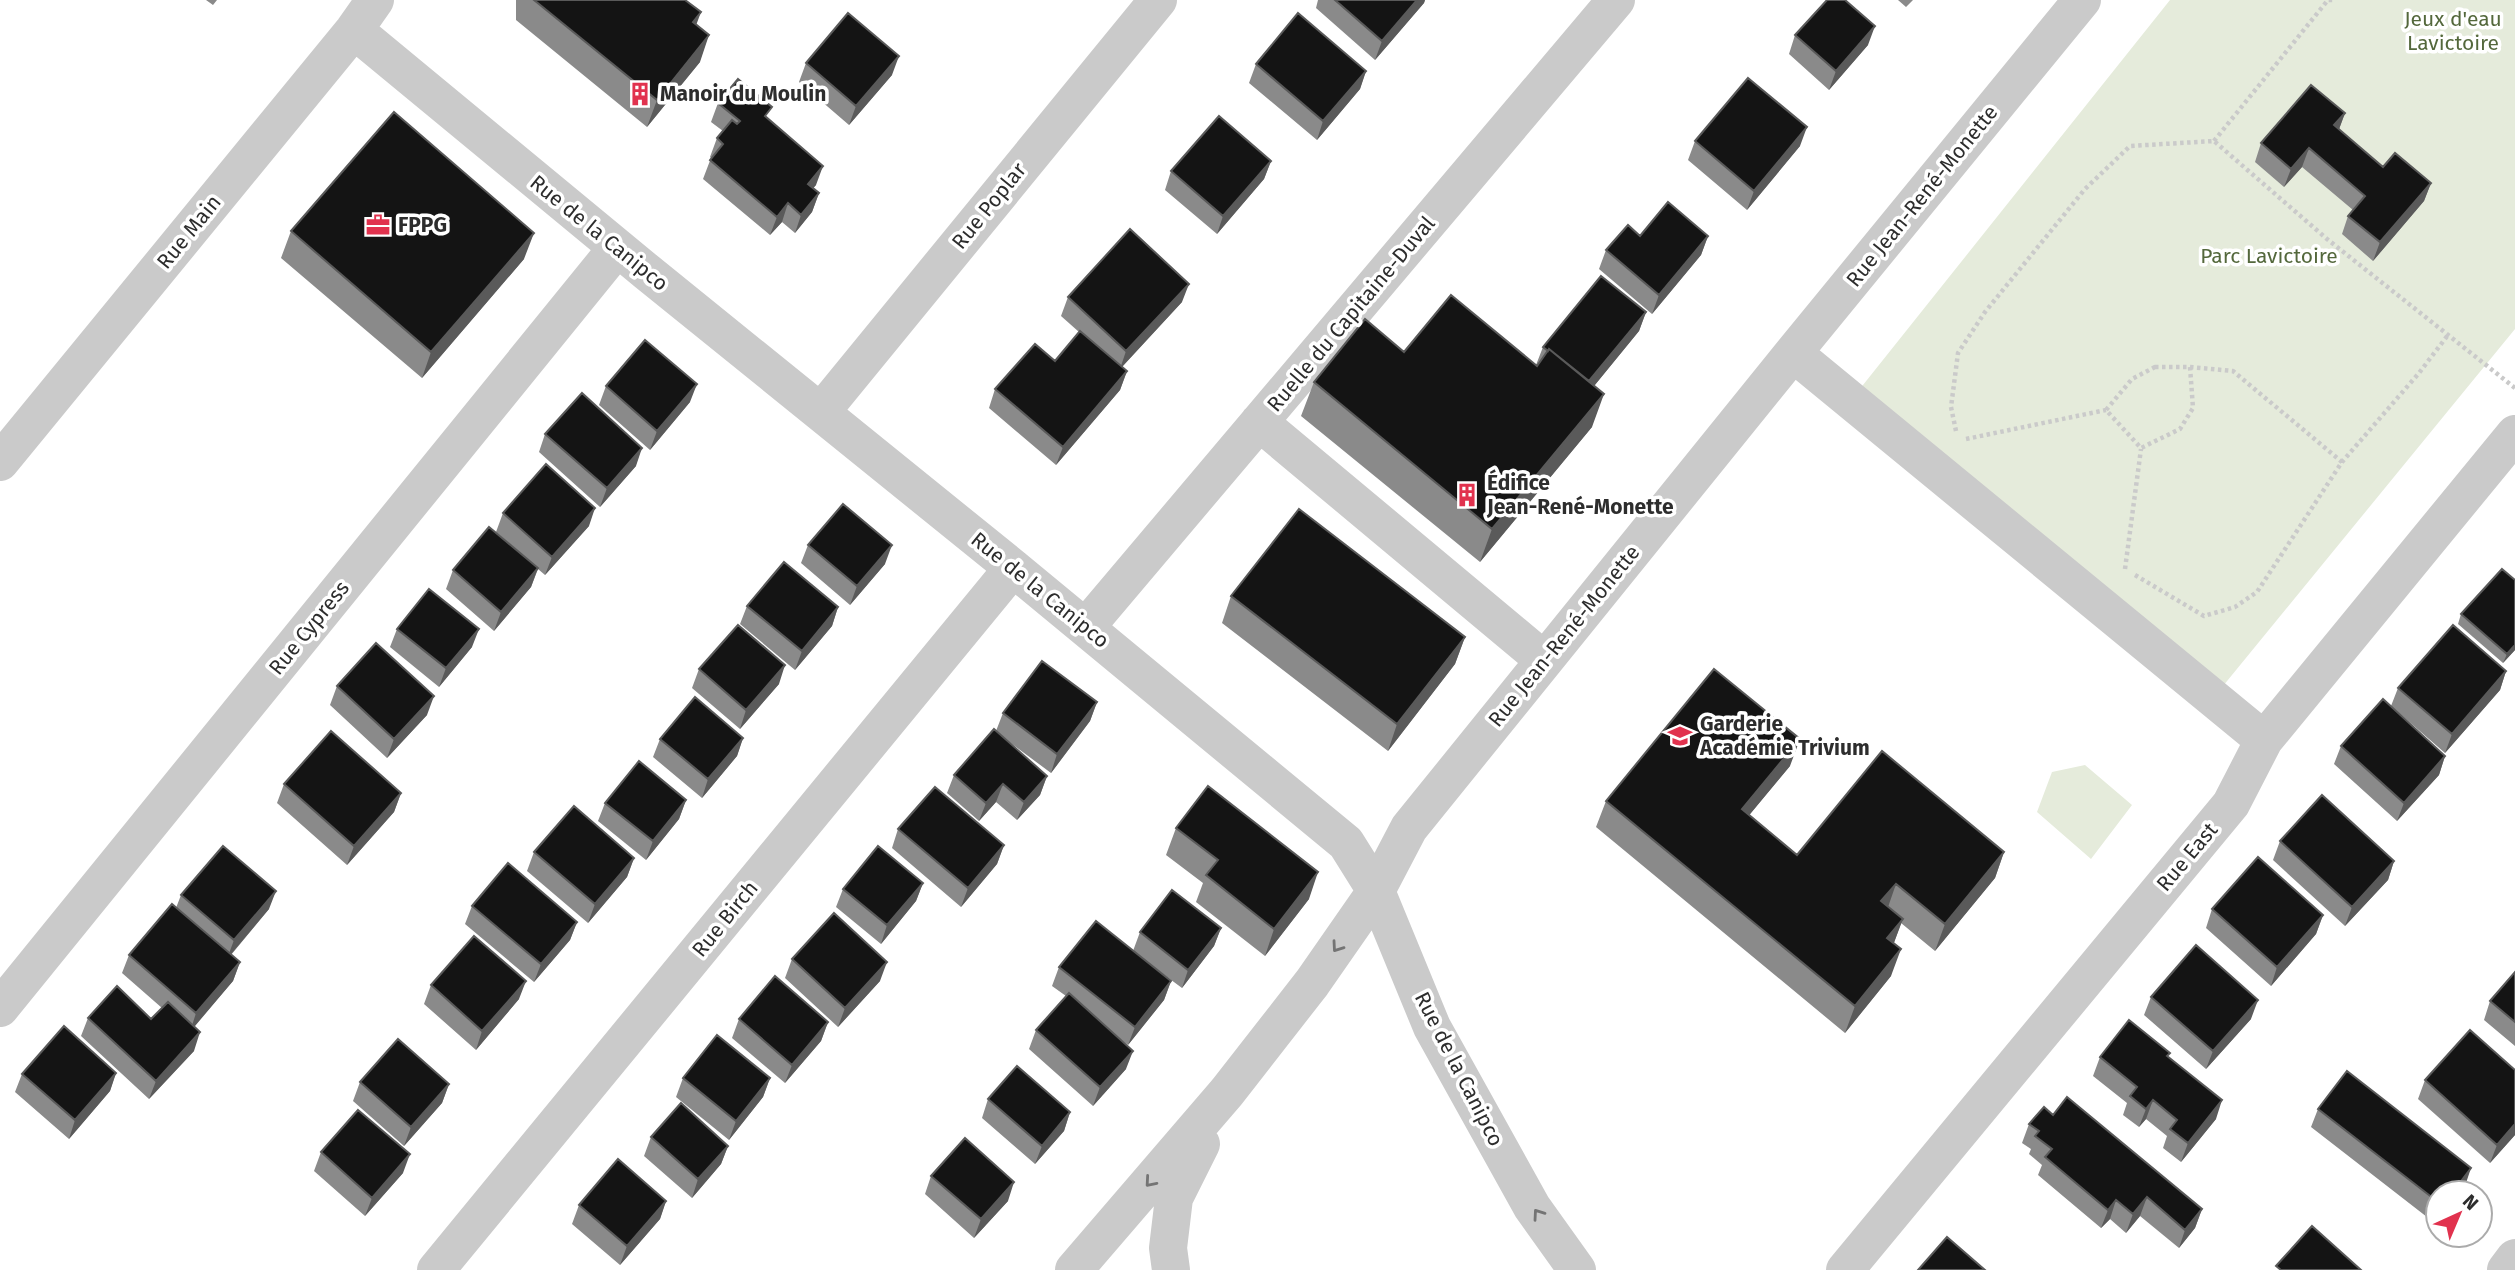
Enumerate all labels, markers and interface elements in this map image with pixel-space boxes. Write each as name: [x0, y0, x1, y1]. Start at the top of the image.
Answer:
park label: Jeux d'eau Lavictoire: [2404, 6, 2502, 56]
building icon: Manoir du Moulin: [626, 80, 654, 108]
place label: Manoir du Moulin: [660, 81, 826, 107]
street label: Rue Jean-René-Monette: [1841, 100, 2003, 292]
street label: Rue Poplar: [946, 157, 1032, 255]
street label: Rue de la Canipco: [525, 169, 673, 297]
street label: Rue Main: [151, 190, 227, 274]
office icon: FPPG: [364, 211, 392, 239]
street label: Ruelle du Capitaine-Duval: [1262, 211, 1440, 417]
place label: FPPG: [398, 212, 447, 238]
park label: Parc Lavictoire: [2200, 243, 2338, 269]
place label: Édifice Jean-René-Monette: [1486, 469, 1674, 520]
building icon: Édifice Jean-René-Monette: [1453, 481, 1481, 509]
street label: Rue de la Canipco: [966, 526, 1114, 654]
street label: Rue Jean-René-Monette: [1483, 540, 1645, 732]
street label: Rue Cypress: [263, 575, 355, 680]
place label: Garderie Académie Trivium: [1699, 711, 1870, 761]
school or university icon: Garderie Académie Trivium: [1666, 722, 1694, 750]
street label: Rue East: [2151, 817, 2223, 897]
street label: Rue Birch: [686, 876, 764, 962]
one-way arrow: [1333, 939, 1345, 952]
street label: Rue de la Canipco: [1409, 987, 1509, 1151]
one-way arrow: [1146, 1174, 1158, 1187]
north arrow: [2424, 1179, 2494, 1249]
text: N: [2458, 1189, 2483, 1215]
one-way arrow: [1533, 1209, 1546, 1222]

